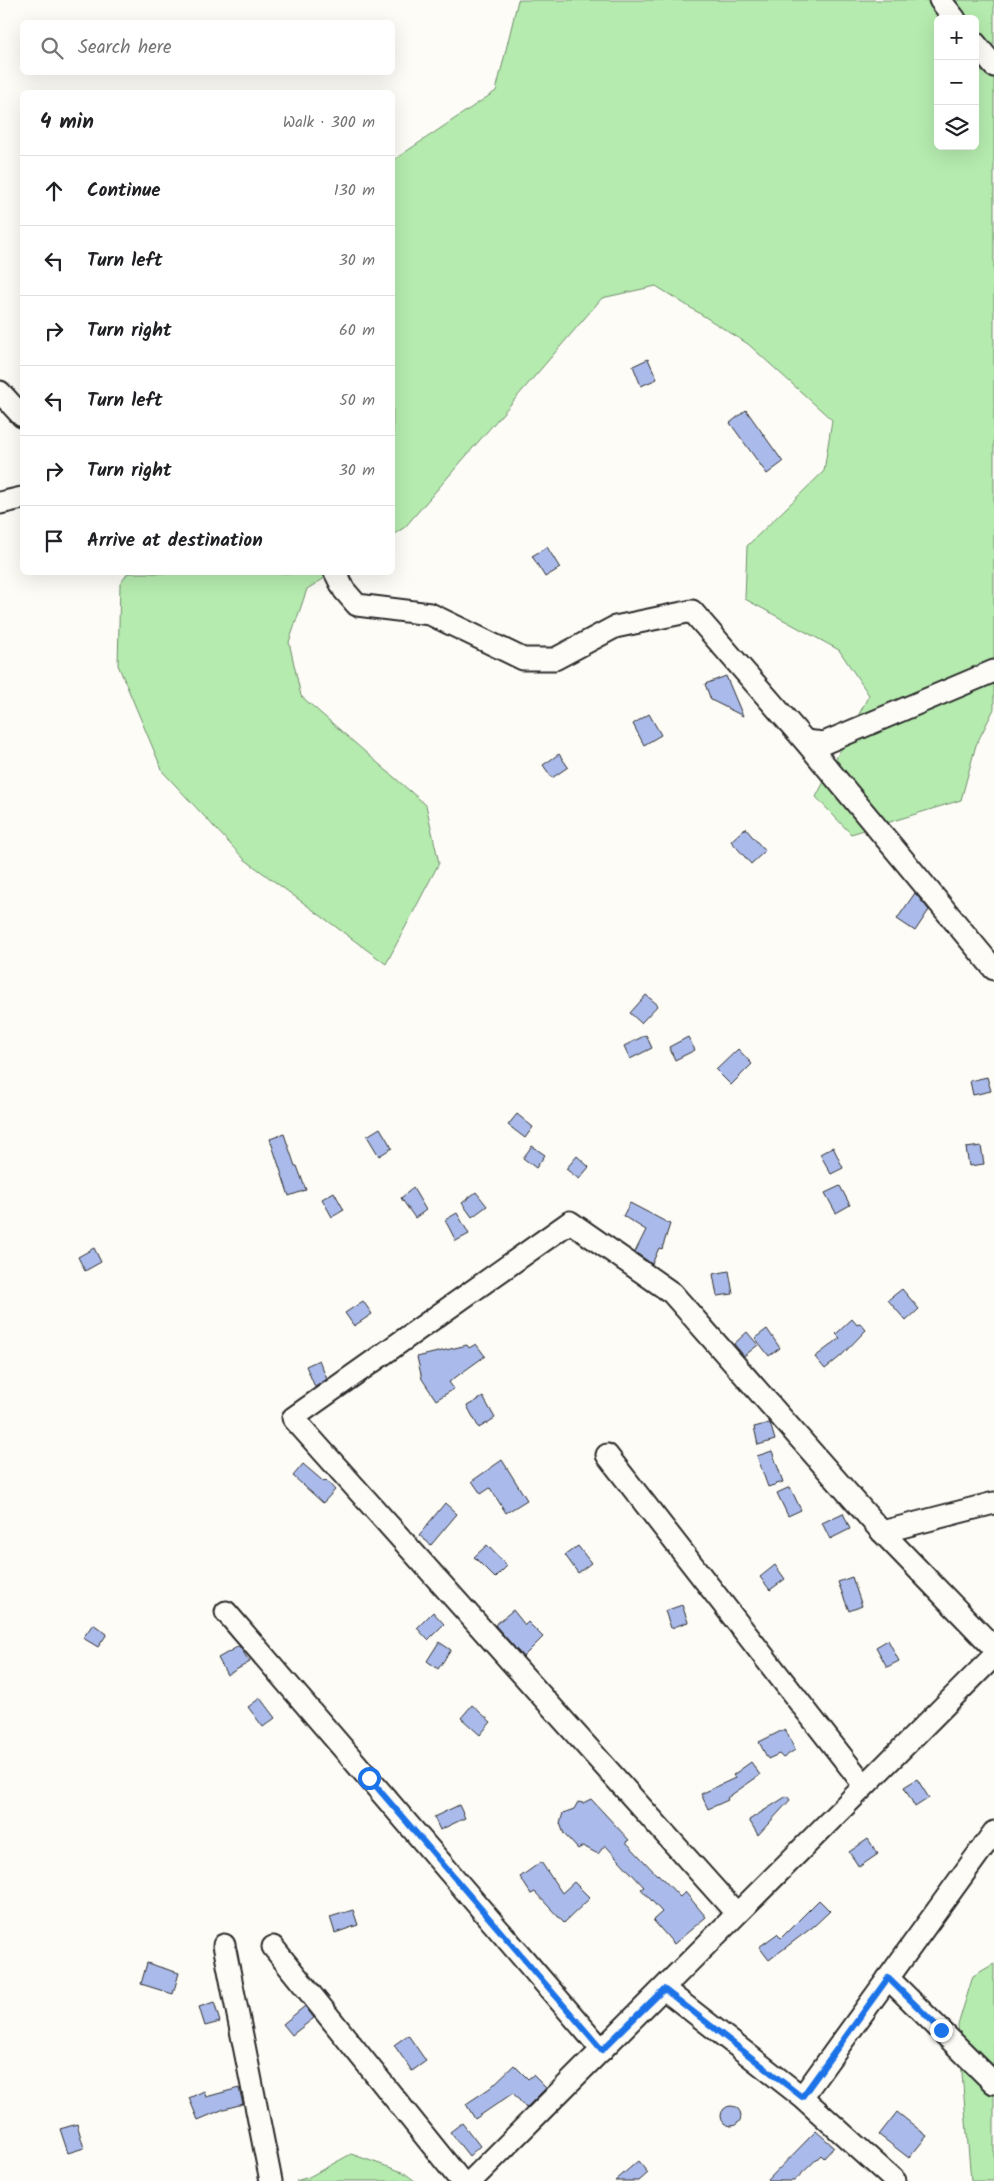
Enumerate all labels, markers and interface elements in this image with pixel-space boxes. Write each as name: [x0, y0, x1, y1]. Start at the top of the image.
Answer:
map controls: [934, 15, 979, 150]
button: +: [934, 15, 979, 60]
search box: [20, 20, 395, 75]
text: Search here: [78, 33, 172, 63]
icon: search: [38, 34, 66, 62]
button: −: [934, 60, 979, 105]
button: layers: [934, 105, 979, 150]
text: 4 min: [40, 106, 94, 139]
text: Walk · 300 m: [283, 110, 375, 135]
text: Continue: [87, 176, 160, 206]
icon: ahead: [40, 177, 68, 205]
text: 130 m: [334, 178, 375, 203]
text: Turn left: [87, 246, 162, 276]
icon: left: [40, 247, 68, 275]
text: 30 m: [339, 248, 375, 273]
text: Turn right: [87, 316, 172, 346]
icon: right: [40, 317, 68, 345]
text: 60 m: [339, 318, 375, 343]
text: Turn left: [87, 386, 162, 416]
icon: left: [40, 387, 68, 415]
text: 50 m: [339, 388, 375, 413]
text: Turn right: [87, 456, 172, 486]
icon: right: [40, 457, 68, 485]
text: 30 m: [339, 458, 375, 483]
text: Arrive at destination: [87, 526, 263, 556]
icon: arrive: [40, 527, 68, 555]
route start: [358, 1767, 381, 1790]
route end: [930, 2019, 953, 2042]

